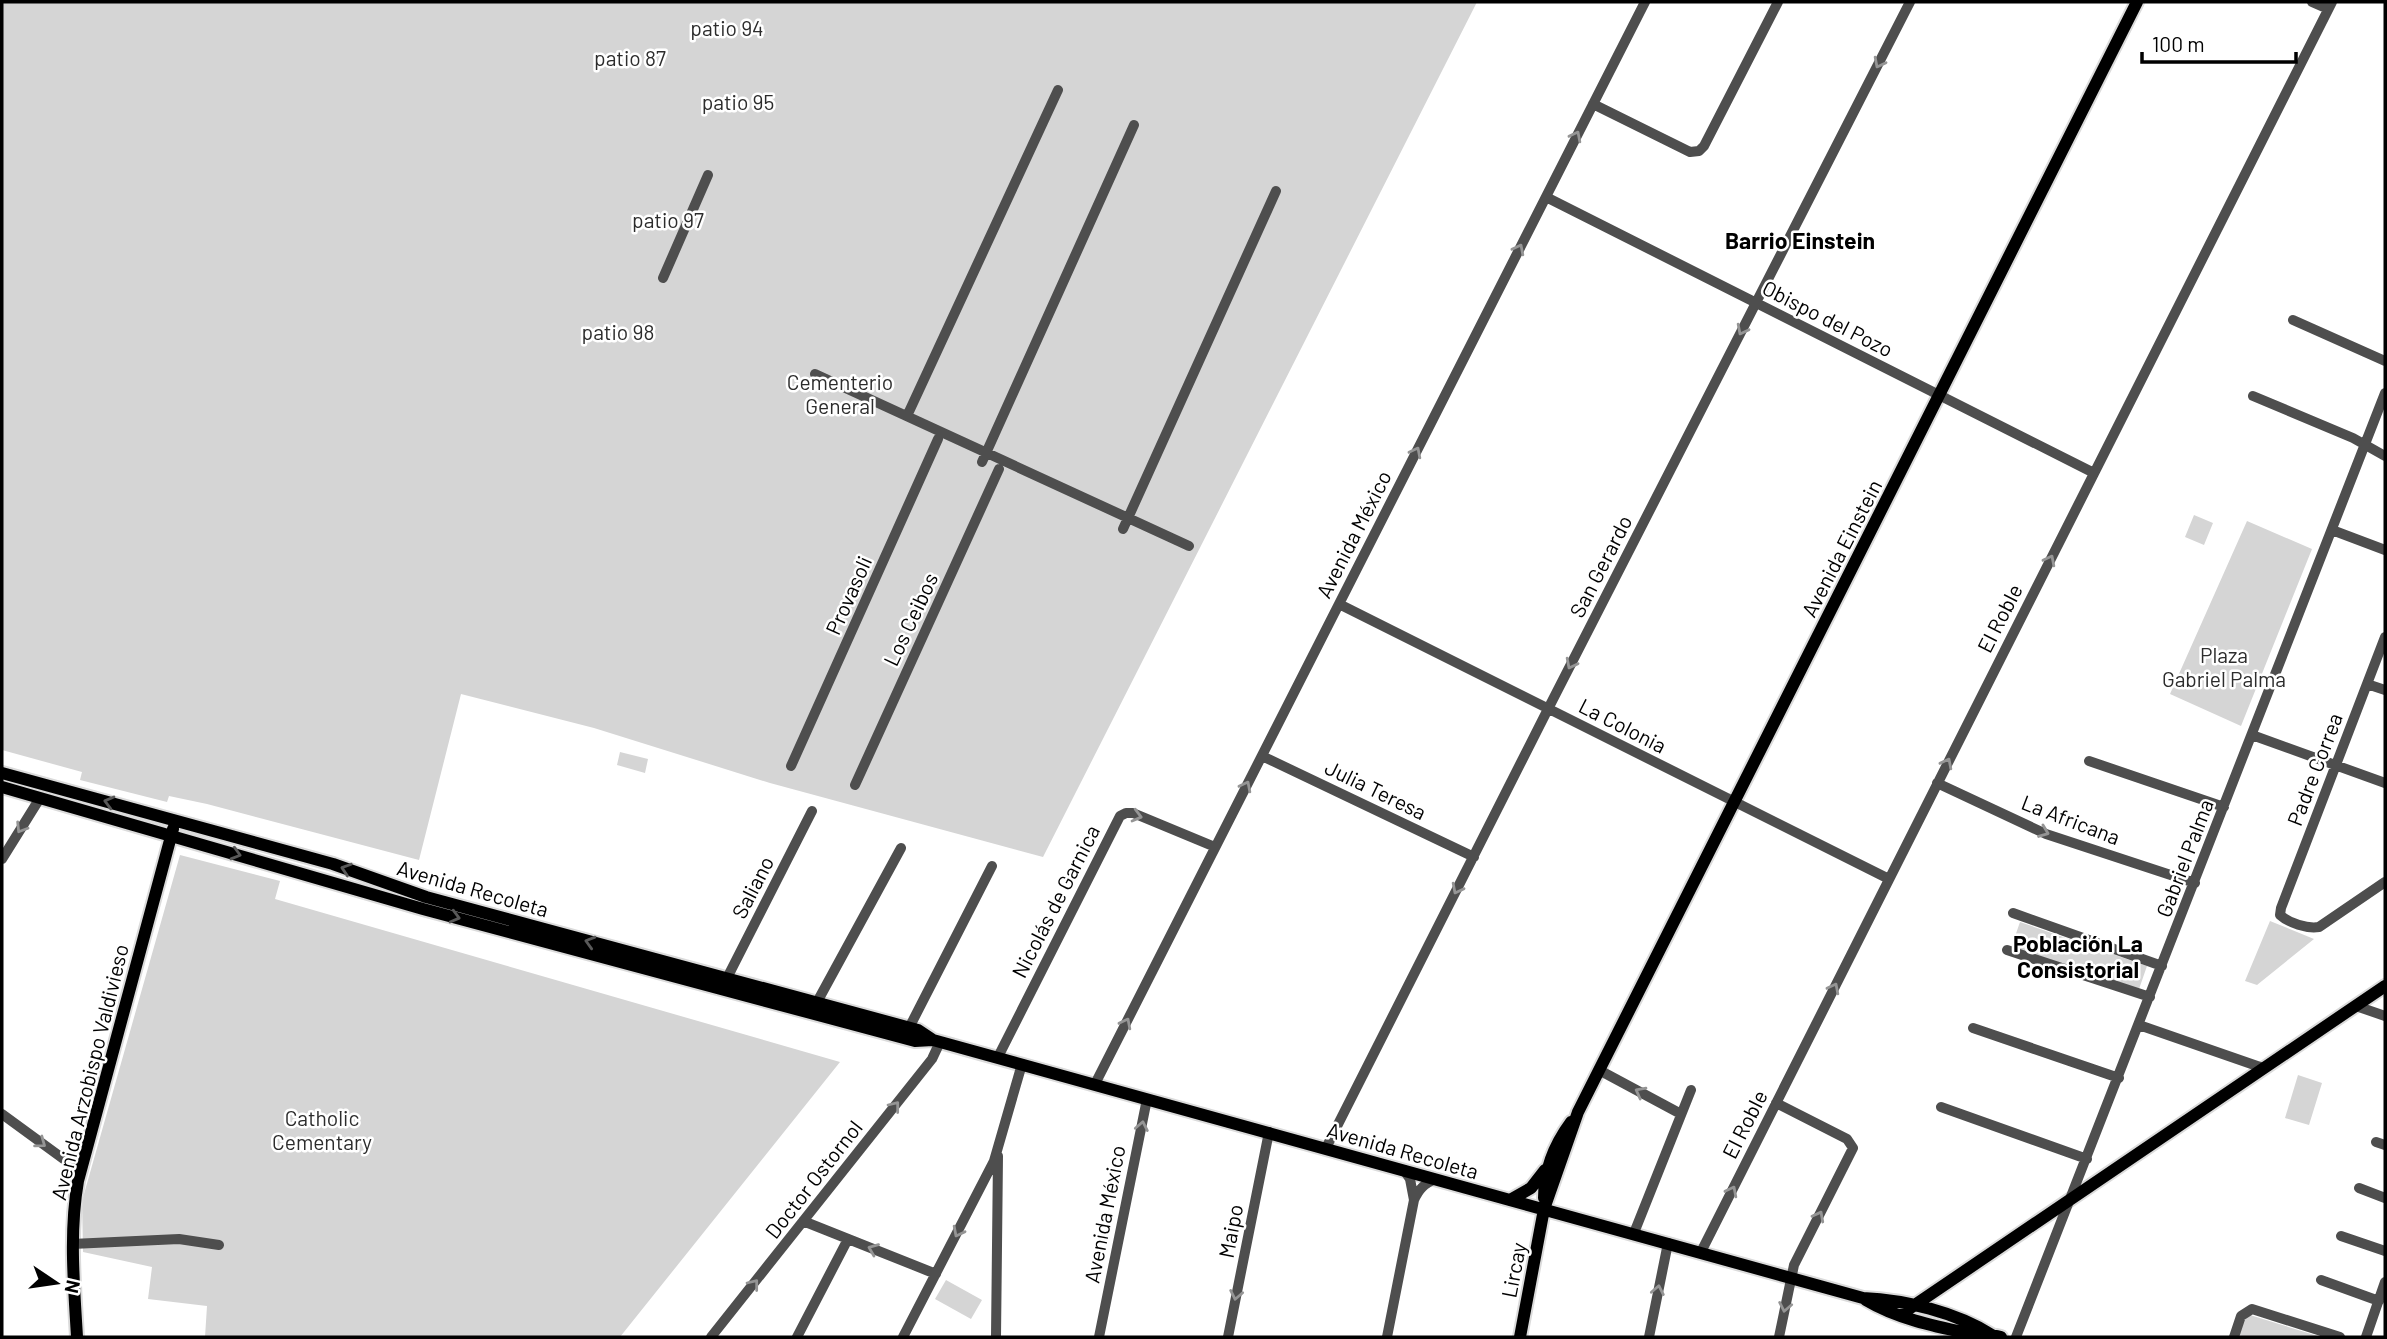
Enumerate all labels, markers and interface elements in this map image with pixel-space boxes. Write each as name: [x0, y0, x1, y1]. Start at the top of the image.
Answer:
park label: patio 94: [690, 15, 764, 40]
scale bar: [2142, 21, 2296, 65]
text: 100 m: [2152, 31, 2205, 56]
park label: patio 87: [594, 45, 666, 70]
one-way arrow: [1874, 55, 1887, 68]
park label: patio 95: [702, 89, 774, 114]
one-way arrow: [1568, 131, 1582, 143]
park label: patio 97: [632, 207, 704, 232]
district label: Barrio Einstein: [1725, 226, 1875, 254]
one-way arrow: [1511, 244, 1525, 256]
street label: Obispo del Pozo: [1759, 274, 1897, 362]
park label: patio 98: [582, 319, 654, 344]
one-way arrow: [1736, 323, 1750, 336]
park label: Cementerio General: [787, 369, 893, 418]
one-way arrow: [1408, 447, 1422, 459]
street label: Avenida México: [1310, 466, 1396, 602]
street label: Avenida Einstein: [1796, 475, 1886, 621]
street label: San Gerardo: [1564, 511, 1636, 621]
street label: Provasoli: [820, 552, 876, 638]
one-way arrow: [2042, 555, 2056, 567]
street label: Los Ceibos: [878, 568, 942, 670]
street label: El Roble: [1971, 580, 2027, 656]
park label: Plaza Gabriel Palma: [2162, 642, 2286, 691]
one-way arrow: [1566, 657, 1580, 669]
street label: La Colonia: [1575, 692, 1671, 758]
street label: Padre Correa: [2281, 709, 2347, 829]
street label: Julia Teresa: [1321, 754, 1431, 824]
one-way arrow: [1939, 758, 1953, 770]
one-way arrow: [1238, 781, 1252, 793]
street label: La Africana: [2018, 789, 2124, 849]
one-way arrow: [103, 796, 115, 811]
street label: Gabriel Palma: [2150, 796, 2218, 920]
one-way arrow: [1130, 808, 1142, 822]
street label: Nicolás de Garnica: [1006, 820, 1104, 982]
one-way arrow: [16, 821, 29, 834]
one-way arrow: [2037, 824, 2049, 838]
one-way arrow: [230, 846, 242, 861]
street label: Saliano: [726, 852, 778, 922]
street label: Avenida Recoleta: [394, 854, 552, 922]
one-way arrow: [341, 862, 353, 877]
one-way arrow: [1452, 882, 1466, 894]
one-way arrow: [449, 909, 461, 924]
district label: Población La Consistorial: [2013, 929, 2143, 983]
one-way arrow: [584, 936, 596, 950]
street label: Avenida Arzobispo Valdivieso: [45, 941, 133, 1203]
one-way arrow: [1826, 983, 1840, 995]
one-way arrow: [1118, 1018, 1131, 1030]
street label: El Roble: [1716, 1086, 1772, 1162]
one-way arrow: [1635, 1087, 1647, 1101]
one-way arrow: [887, 1101, 899, 1114]
park label: Catholic Cementary: [272, 1105, 372, 1154]
street label: Doctor Ostornol: [759, 1115, 867, 1243]
street label: Avenida Recoleta: [1324, 1116, 1482, 1184]
one-way arrow: [1133, 1120, 1148, 1132]
one-way arrow: [33, 1135, 46, 1147]
street label: Avenida México: [1078, 1143, 1130, 1285]
one-way arrow: [1723, 1186, 1737, 1198]
street label: Maipo: [1213, 1202, 1247, 1260]
one-way arrow: [1811, 1210, 1825, 1223]
one-way arrow: [953, 1224, 966, 1237]
street label: Lircay: [1495, 1240, 1531, 1300]
one-way arrow: [867, 1243, 879, 1257]
north arrow: [21, 1248, 91, 1318]
text: N: [60, 1278, 86, 1296]
one-way arrow: [745, 1279, 758, 1291]
one-way arrow: [1650, 1284, 1665, 1296]
one-way arrow: [1230, 1289, 1245, 1301]
one-way arrow: [1778, 1301, 1793, 1313]

